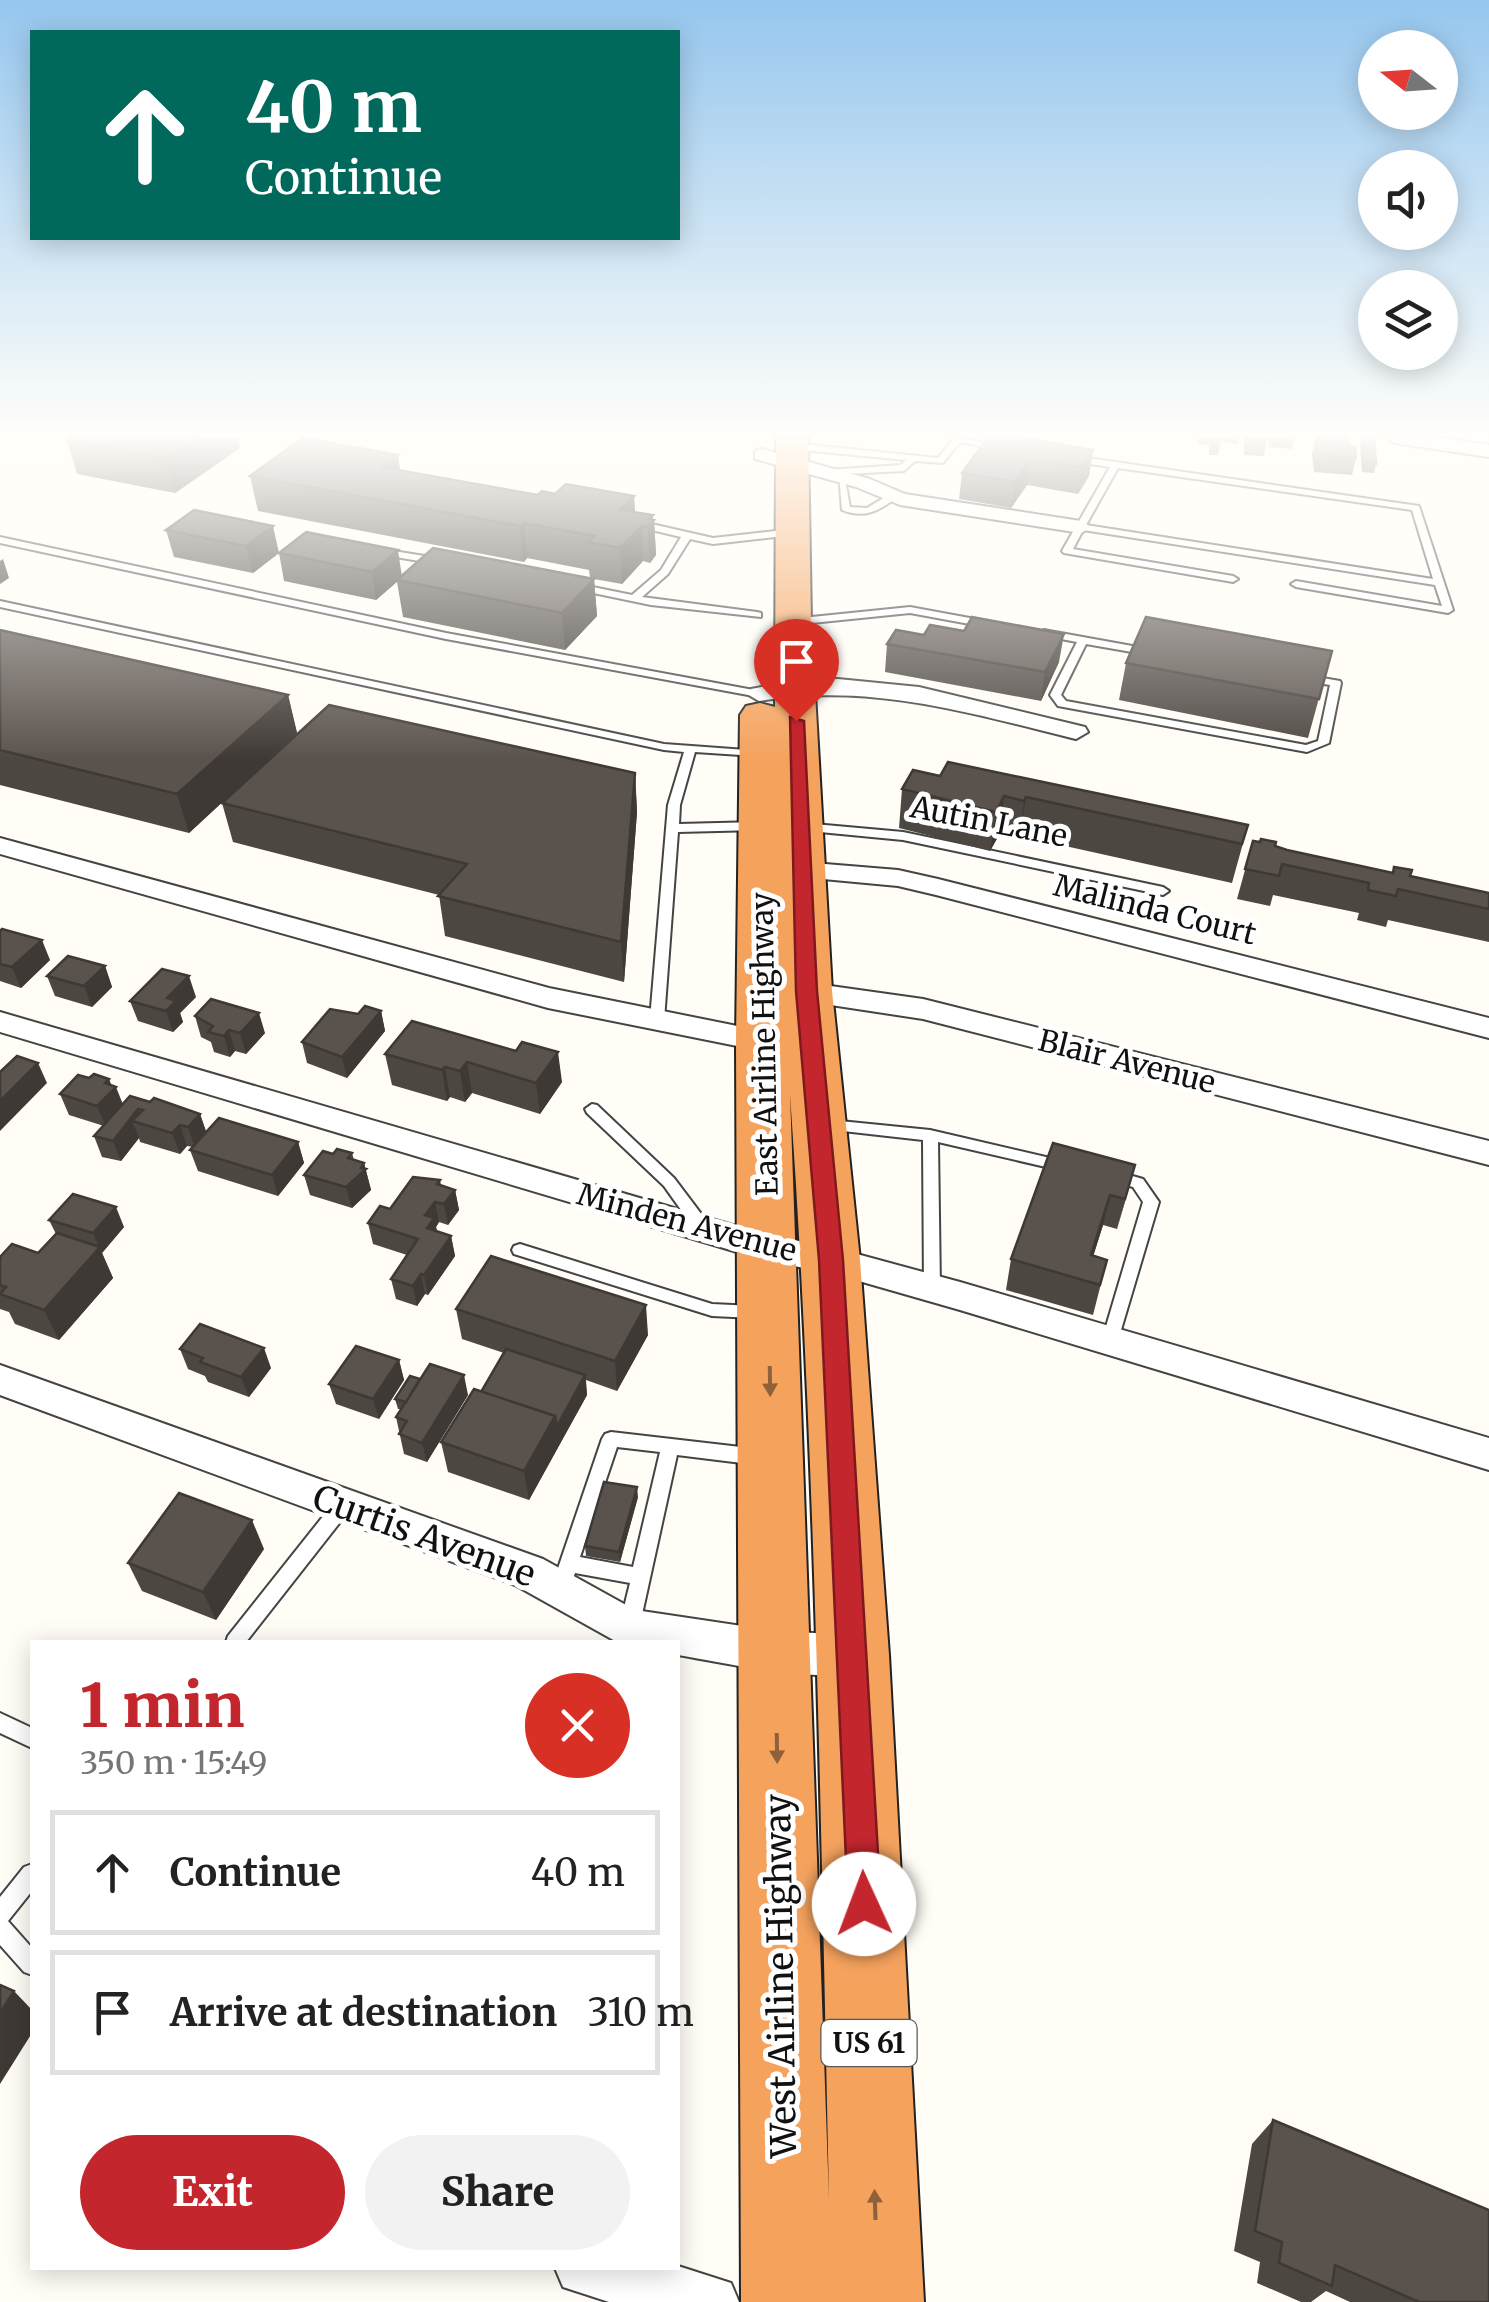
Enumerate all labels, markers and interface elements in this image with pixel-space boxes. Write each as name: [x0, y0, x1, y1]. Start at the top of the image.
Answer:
north arrow: [1358, 30, 1458, 130]
map controls: [1358, 30, 1458, 370]
text: 40 m: [245, 63, 422, 151]
icon: ahead: [80, 70, 210, 200]
text: Continue: [245, 150, 442, 206]
button: sound: [1358, 150, 1458, 250]
button: layers: [1358, 270, 1458, 370]
pin: [754, 619, 839, 722]
icon: arrive: [769, 634, 824, 689]
street label: Autin Lane: [906, 787, 1071, 855]
street label: Malinda Court: [1050, 866, 1260, 953]
street label: East Airline Highway: [742, 891, 786, 1196]
street label: Blair Avenue: [1035, 1021, 1219, 1101]
street label: Minden Avenue: [573, 1174, 801, 1270]
one-way arrow: [762, 1365, 778, 1397]
street label: Curtis Avenue: [307, 1475, 541, 1597]
text: 1 min: [80, 1668, 244, 1743]
button: close: [525, 1673, 630, 1778]
one-way arrow: [770, 1733, 786, 1765]
text: 350 m · 15:49: [80, 1743, 267, 1783]
street label: West Airline Highway: [756, 1793, 806, 2159]
icon: ahead: [85, 1845, 140, 1900]
text: Continue: [170, 1849, 341, 1896]
text: 40 m: [531, 1849, 625, 1896]
position arrow: [812, 1852, 916, 1956]
icon: arrive: [85, 1985, 140, 2040]
text: Arrive at destination: [170, 1989, 557, 2036]
text: 310 m: [587, 1989, 694, 2036]
road number: US 61: [822, 2020, 916, 2066]
button: Exit: [80, 2135, 345, 2250]
button: Share: [365, 2135, 630, 2250]
one-way arrow: [866, 2188, 882, 2220]

